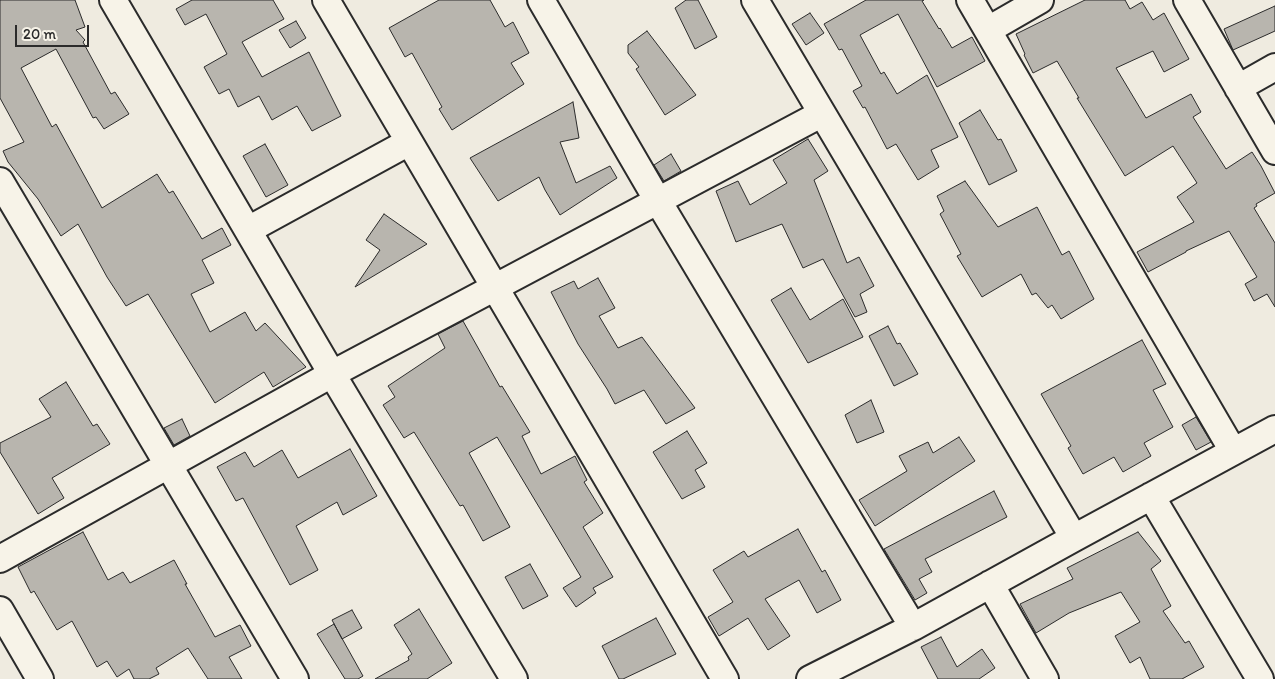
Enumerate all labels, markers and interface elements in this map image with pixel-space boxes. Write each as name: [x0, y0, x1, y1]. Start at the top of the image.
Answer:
scale bar: [18, 15, 91, 47]
text: 20 m: [23, 25, 56, 43]

